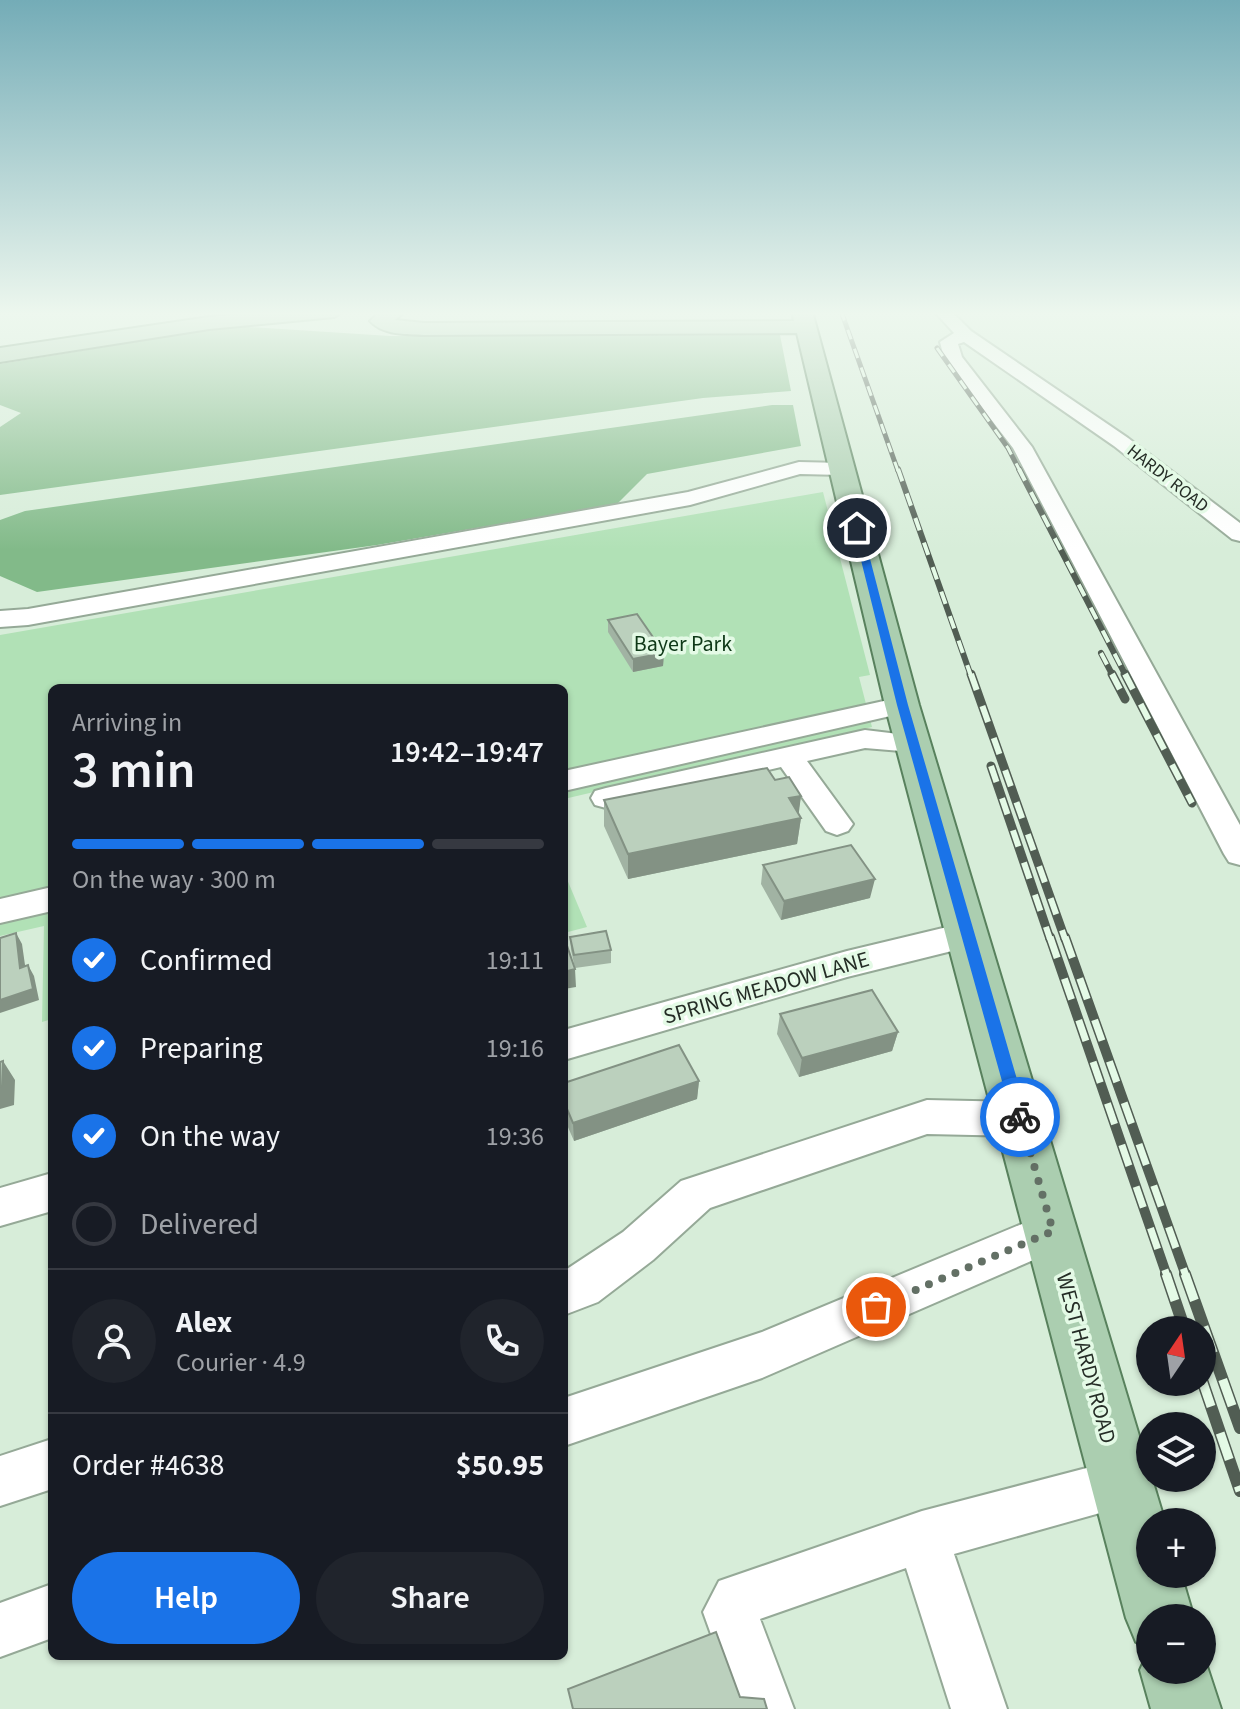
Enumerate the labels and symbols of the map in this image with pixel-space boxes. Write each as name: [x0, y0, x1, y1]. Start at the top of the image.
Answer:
street label: HARDY ROAD: [1122, 439, 1214, 518]
pin: [823, 494, 891, 562]
park label: Bayer Park: [634, 628, 732, 660]
street label: SPRING MEADOW LANE: [660, 943, 873, 1033]
courier: [980, 1077, 1060, 1157]
street label: WEST HARDY ROAD: [1048, 1269, 1124, 1447]
pin: [842, 1273, 910, 1341]
north arrow: [1136, 1316, 1216, 1396]

